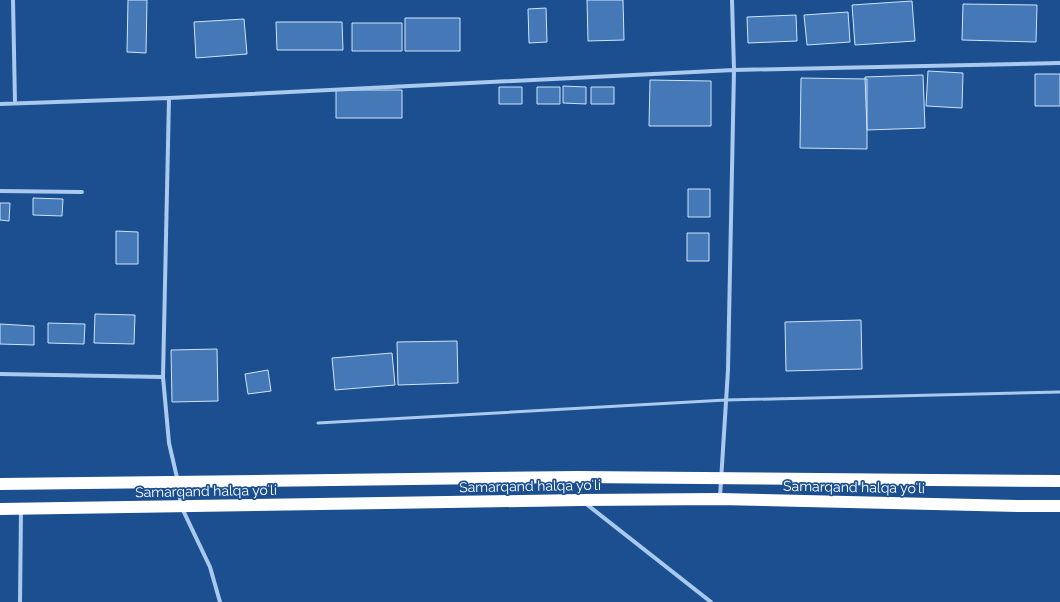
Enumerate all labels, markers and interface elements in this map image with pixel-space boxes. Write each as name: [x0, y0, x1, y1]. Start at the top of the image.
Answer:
street label: Samarqand halqa yoʻli: [459, 477, 601, 495]
street label: Samarqand halqa yoʻli: [783, 478, 925, 496]
street label: Samarqand halqa yoʻli: [135, 482, 277, 500]

